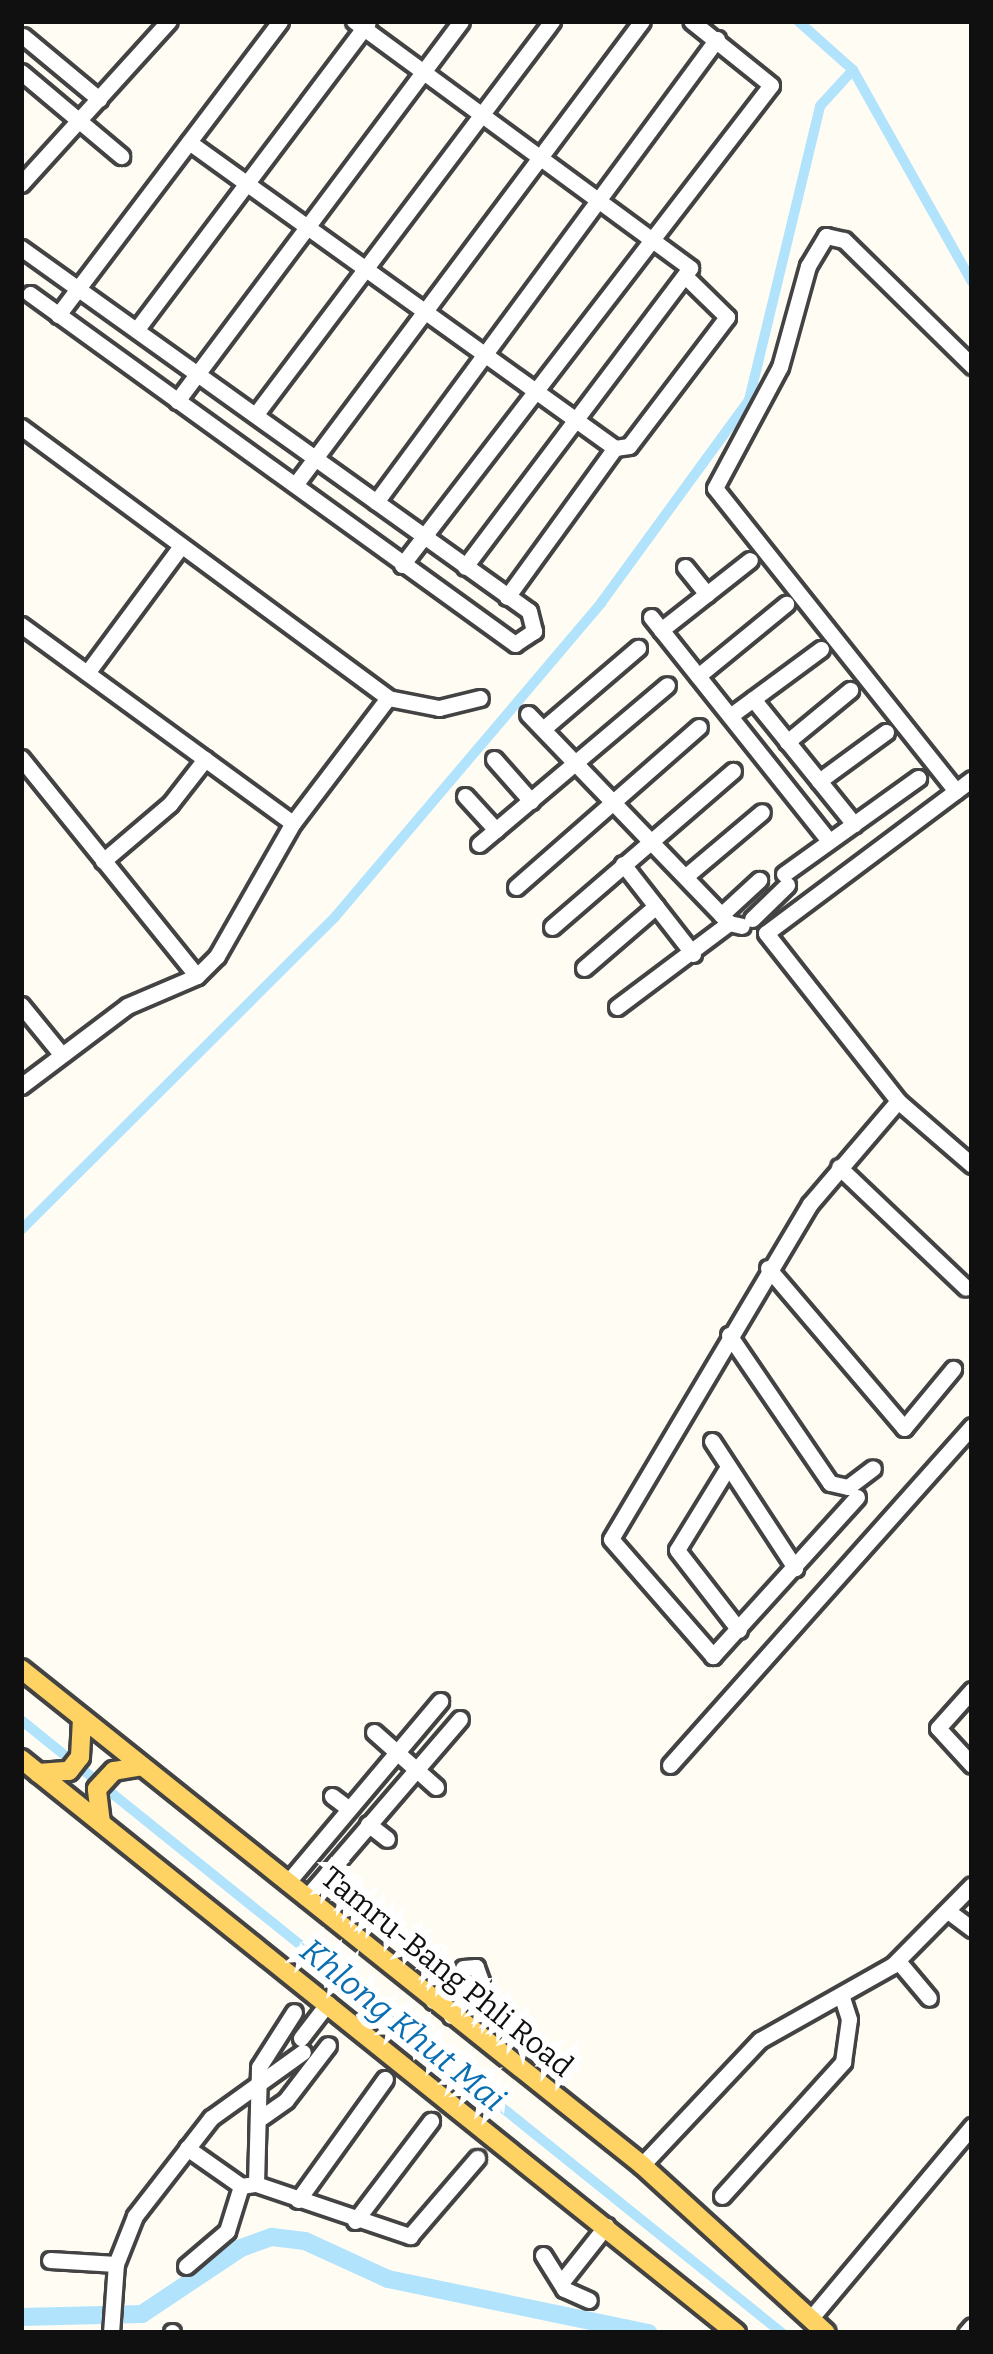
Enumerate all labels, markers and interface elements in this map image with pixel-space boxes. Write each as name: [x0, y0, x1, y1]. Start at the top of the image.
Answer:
street label: Tamru-Bang Phli Road: [314, 1859, 580, 2085]
water label: Khlong Khut Mai: [292, 1931, 512, 2121]

